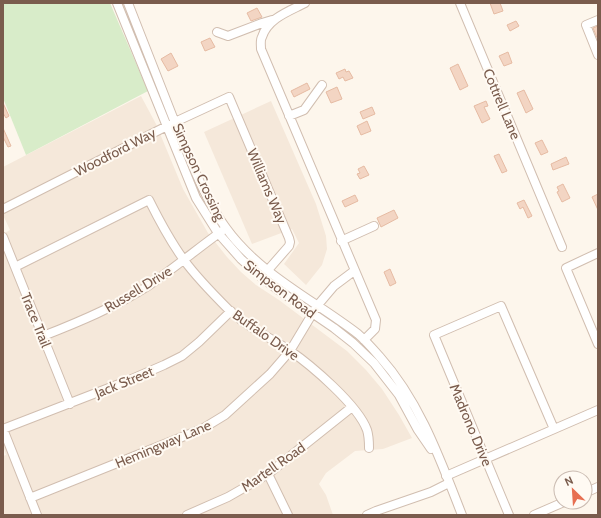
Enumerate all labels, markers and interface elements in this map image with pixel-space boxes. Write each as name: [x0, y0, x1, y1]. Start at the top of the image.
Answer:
street label: Cottrell Lane: [479, 66, 525, 142]
street label: Simpson Crossing: [169, 120, 230, 225]
street label: Woodford Way: [71, 124, 159, 180]
street label: Williams Way: [243, 146, 291, 226]
street label: Simpson Road: [240, 256, 320, 322]
street label: Russell Drive: [101, 262, 175, 316]
street label: Trace Trail: [17, 290, 55, 351]
street label: Buffalo Drive: [229, 306, 303, 364]
street label: Jack Street: [91, 362, 156, 402]
street label: Madrono Drive: [446, 381, 496, 469]
street label: Hemingway Lane: [112, 416, 214, 472]
street label: Martell Road: [237, 438, 309, 496]
north arrow: [553, 470, 593, 510]
text: N: [562, 473, 575, 489]

